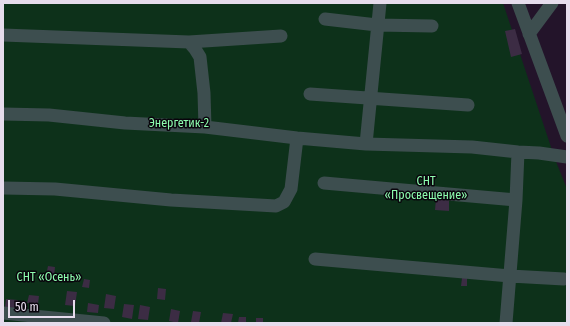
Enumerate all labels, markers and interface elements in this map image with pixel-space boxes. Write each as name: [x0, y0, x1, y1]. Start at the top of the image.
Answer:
park label: Энергетик-2: [149, 117, 209, 131]
park label: СНТ «Просвещение»: [385, 175, 467, 203]
park label: СНТ «Осень»: [17, 271, 81, 285]
scale bar: [10, 292, 77, 318]
text: 50 m: [15, 300, 39, 314]

